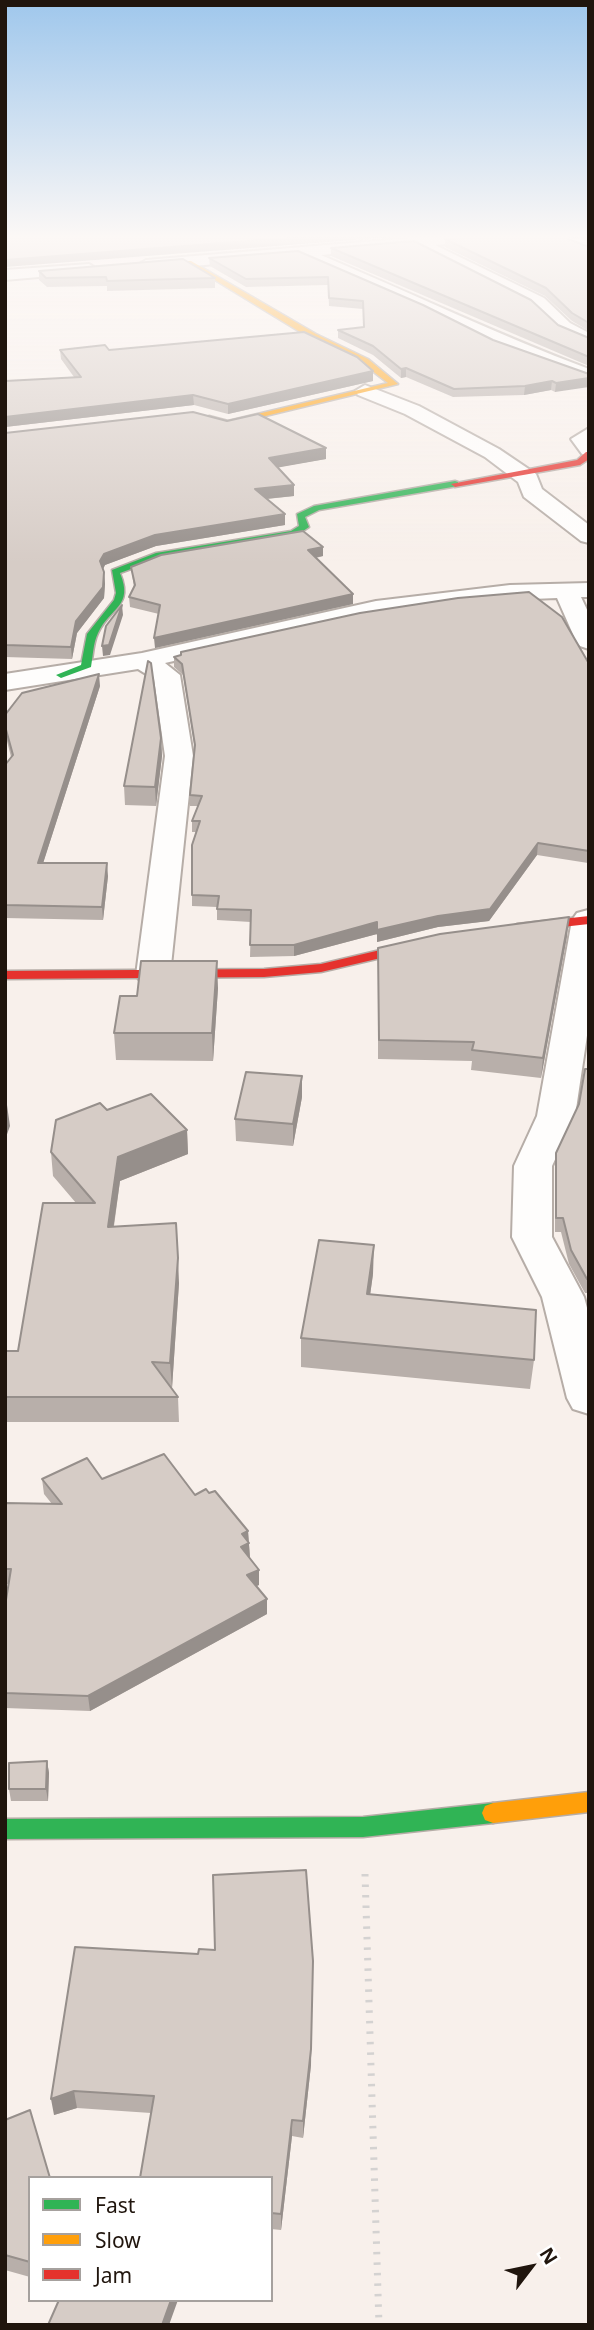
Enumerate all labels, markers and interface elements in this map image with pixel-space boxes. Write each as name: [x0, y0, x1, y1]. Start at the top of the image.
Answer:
legend: [28, 2176, 273, 2302]
text: Fast: [95, 2191, 135, 2219]
text: Slow: [95, 2226, 141, 2254]
north arrow: [496, 2232, 566, 2302]
text: N: [534, 2242, 564, 2269]
text: Jam: [95, 2261, 132, 2289]

